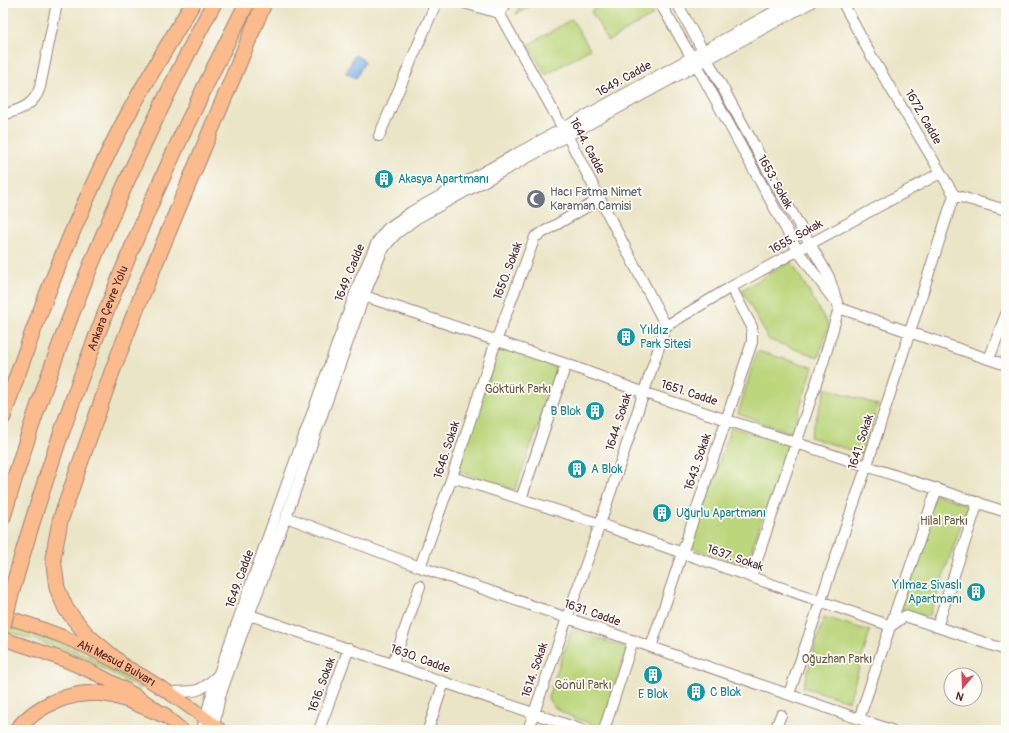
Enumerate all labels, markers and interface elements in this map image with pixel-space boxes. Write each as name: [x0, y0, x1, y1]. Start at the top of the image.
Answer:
street label: 1649. Cadde: [594, 58, 654, 100]
street label: 1672. Cadde: [901, 87, 945, 147]
street label: 1644. Cadde: [566, 115, 608, 177]
street label: 1653. Sokak: [754, 153, 796, 211]
building icon: Akasya Apartmanı: [373, 168, 395, 190]
place label: Akasya Apartmanı: [398, 172, 489, 187]
place label: Hacı Fatma Nimet Karaman Camisi: [550, 185, 642, 214]
mosque icon: Hacı Fatma Nimet Karaman Camisi: [525, 188, 547, 210]
street label: 1655. Sokak: [767, 216, 825, 258]
street label: 1650. Sokak: [490, 240, 526, 302]
street label: 1649. Cadde: [332, 242, 368, 304]
street label: Ankara Çevre Yolu: [84, 263, 131, 353]
place label: Yıldız Park Sitesi: [639, 323, 691, 352]
building icon: Yıldız Park Sitesi: [615, 326, 637, 348]
street label: 1651. Cadde: [659, 377, 719, 409]
park label: Göktürk Parkı: [485, 382, 551, 397]
street label: 1644. Sokak: [603, 391, 635, 453]
building icon: B Blok: [584, 400, 606, 422]
place label: B Blok: [551, 404, 581, 419]
street label: 1641. Sokak: [845, 412, 877, 472]
street label: 1646. Sokak: [431, 419, 463, 481]
street label: 1643. Sokak: [681, 431, 715, 493]
building icon: A Blok: [566, 458, 588, 480]
place label: A Blok: [591, 462, 623, 477]
building icon: Uğurlu Apartmanı: [651, 502, 673, 524]
place label: Uğurlu Apartmanı: [676, 506, 766, 521]
park label: Hilal Parkı: [920, 514, 968, 529]
street label: 1637. Sokak: [705, 541, 765, 575]
street label: 1649. Cadde: [223, 548, 257, 610]
place label: Yılmaz Sivaslı Apartmanı: [891, 578, 962, 607]
building icon: Yılmaz Sivaslı Apartmanı: [965, 581, 987, 603]
street label: 1631. Cadde: [562, 596, 622, 630]
street label: Ahi Mesud Bulvarı: [75, 636, 159, 690]
street label: 1614. Sokak: [519, 640, 551, 700]
street label: 1630. Cadde: [388, 641, 452, 677]
park label: Oğuzhan Parkı: [802, 652, 872, 667]
street label: 1616. Sokak: [305, 655, 339, 715]
building icon: E Blok: [642, 664, 664, 686]
north arrow: [943, 667, 983, 707]
park label: Gönül Parkı: [554, 678, 612, 693]
building icon: C Blok: [685, 681, 707, 703]
place label: C Blok: [710, 685, 741, 700]
place label: E Blok: [638, 687, 668, 702]
text: N: [954, 688, 966, 703]

